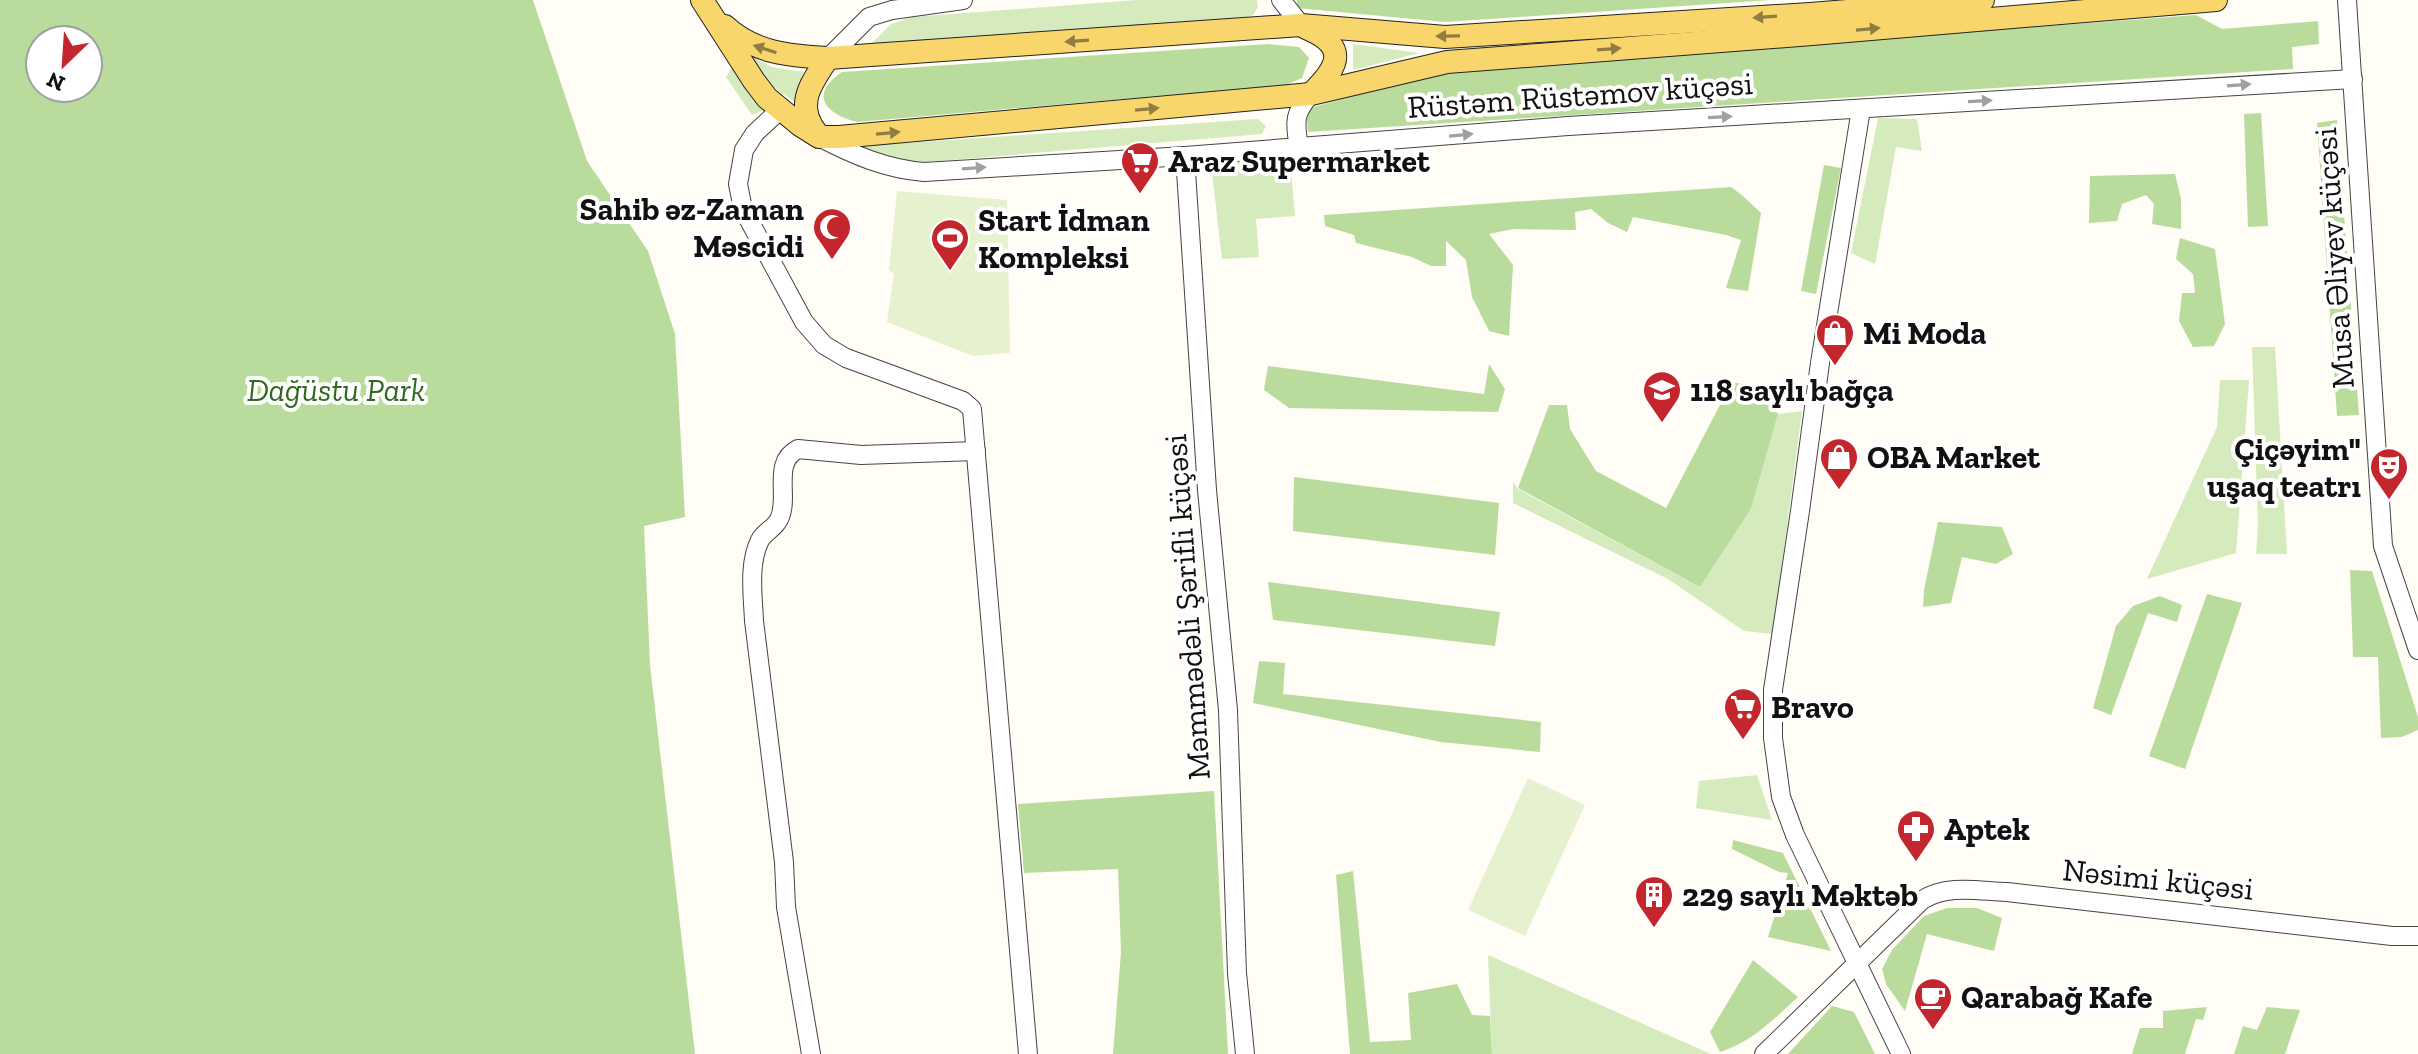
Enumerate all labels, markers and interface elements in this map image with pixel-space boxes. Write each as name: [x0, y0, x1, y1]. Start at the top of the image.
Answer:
one-way arrow: [1752, 11, 1777, 24]
one-way arrow: [1856, 23, 1881, 36]
north arrow: [24, 24, 104, 104]
one-way arrow: [1435, 30, 1460, 42]
one-way arrow: [1064, 35, 1089, 48]
one-way arrow: [1597, 42, 1622, 55]
one-way arrow: [753, 43, 777, 55]
street label: Rüstəm Rüstəmov küçəsi: [1406, 64, 1754, 126]
text: N: [42, 66, 69, 97]
one-way arrow: [2227, 78, 2252, 91]
one-way arrow: [1968, 94, 1993, 107]
one-way arrow: [1134, 102, 1159, 115]
one-way arrow: [1708, 110, 1733, 123]
street label: Musa Əliyev küçəsi: [2306, 126, 2362, 390]
one-way arrow: [876, 127, 901, 140]
one-way arrow: [1449, 128, 1474, 141]
supermarket icon: Araz Supermarket: [1119, 140, 1161, 195]
place label: Araz Supermarket: [1168, 142, 1430, 180]
one-way arrow: [962, 161, 987, 174]
place label: Sahib əz-Zaman Məscidi: [580, 190, 804, 265]
place label: Start İdman Kompleksi: [978, 201, 1150, 276]
mosque icon: Sahib əz-Zaman Məscidi: [811, 206, 853, 261]
sports icon: Start İdman Kompleksi: [929, 217, 971, 272]
shop icon: Mi Moda: [1814, 312, 1856, 367]
place label: Mi Moda: [1863, 314, 1987, 352]
school or university icon: 118 saylı bağça: [1641, 369, 1683, 424]
park label: Dağüstu Park: [247, 371, 425, 409]
place label: 118 saylı bağça: [1690, 371, 1894, 409]
place label: Çiçəyim" uşaq teatrı: [2207, 430, 2361, 505]
street label: Məmmədəli Şərifli küçəsi: [1156, 433, 1218, 781]
shop icon: OBA Market: [1818, 436, 1860, 491]
place label: OBA Market: [1867, 438, 2040, 476]
theatre icon: Çiçəyim" uşaq teatrı: [2368, 446, 2410, 501]
supermarket icon: Bravo: [1722, 686, 1764, 741]
place label: Bravo: [1771, 688, 1854, 726]
pharmacy icon: Aptek: [1895, 808, 1937, 863]
place label: Aptek: [1944, 810, 2030, 848]
street label: Nəsimi küçəsi: [2061, 850, 2255, 908]
building icon: 229 saylı Məktəb: [1633, 874, 1675, 929]
place label: 229 saylı Məktəb: [1682, 876, 1918, 914]
cafe icon: Qarabağ Kafe: [1912, 976, 1954, 1031]
place label: Qarabağ Kafe: [1961, 978, 2153, 1016]

